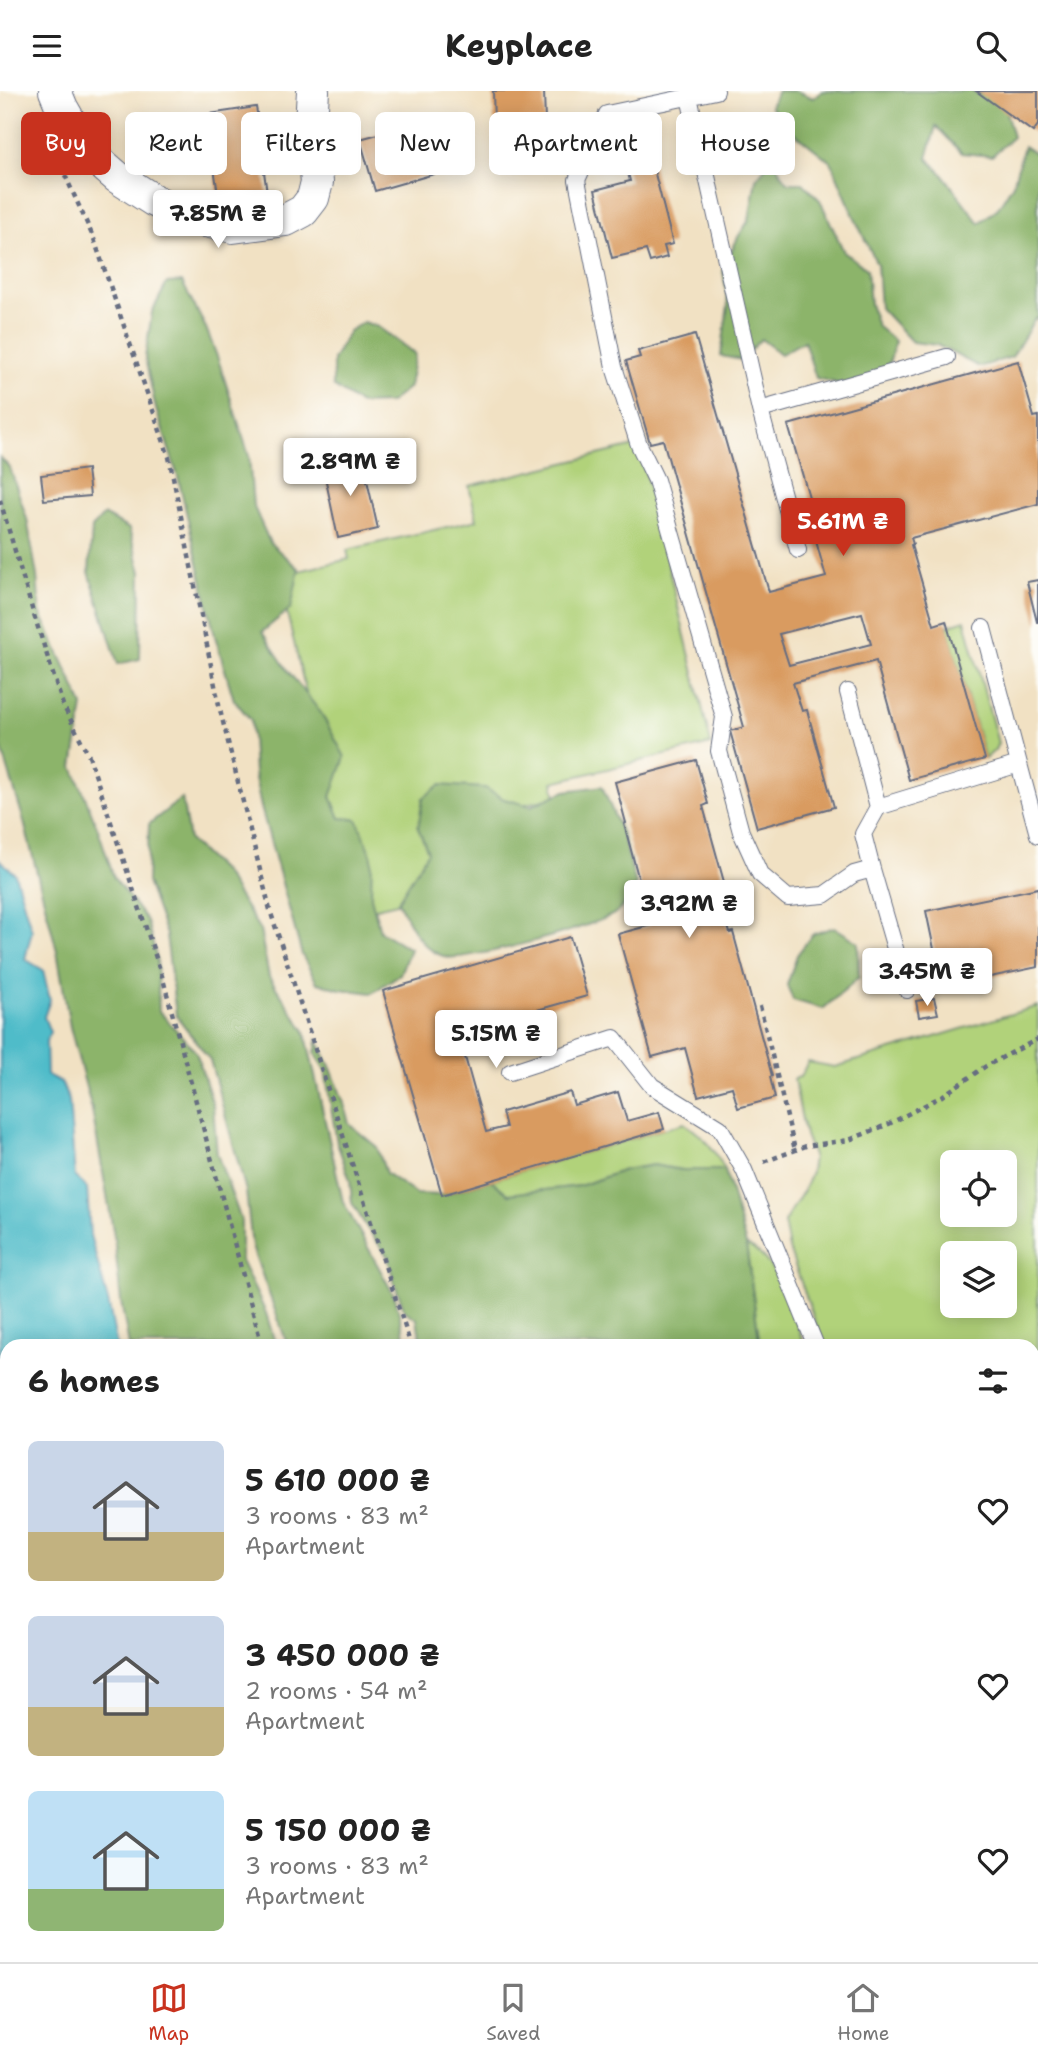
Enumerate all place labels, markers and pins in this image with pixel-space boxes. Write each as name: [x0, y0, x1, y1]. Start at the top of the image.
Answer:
pin: 7.85M ₴: [153, 191, 283, 250]
pin: 2.89M ₴: [285, 439, 415, 498]
pin: 5.61M ₴: [778, 498, 908, 558]
pin: 3.92M ₴: [624, 881, 754, 940]
pin: 3.45M ₴: [862, 949, 992, 1008]
pin: 5.15M ₴: [431, 1011, 561, 1070]

